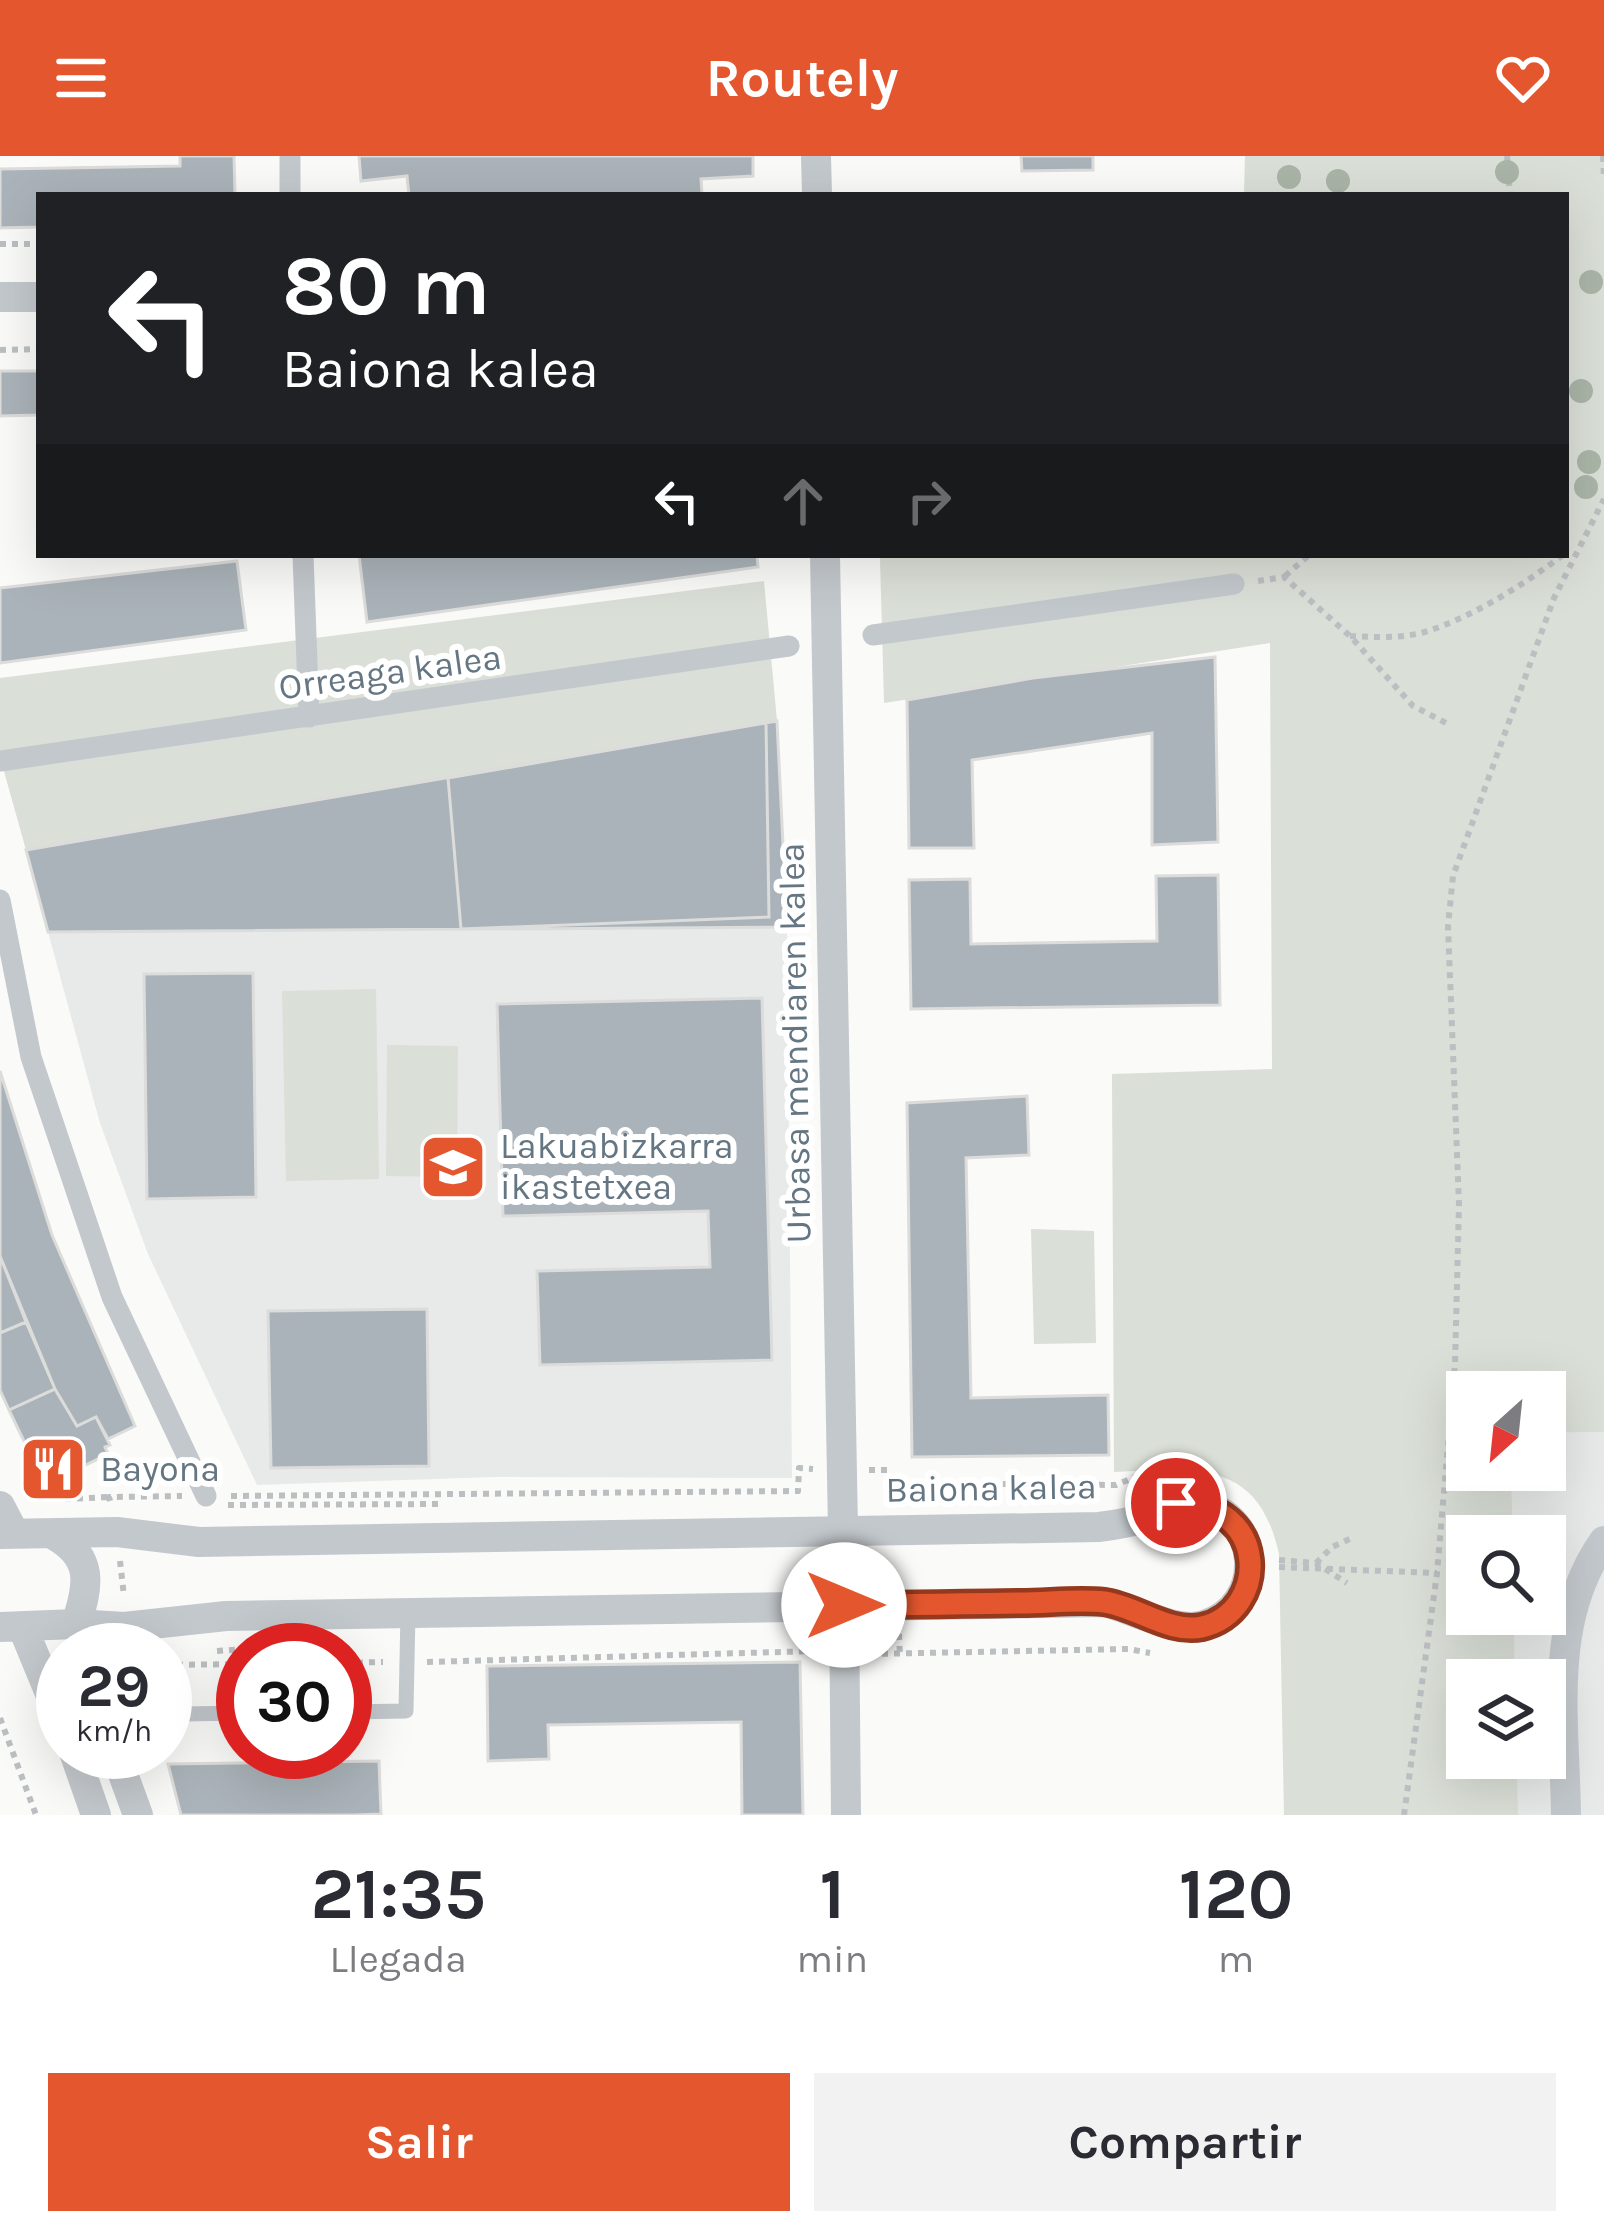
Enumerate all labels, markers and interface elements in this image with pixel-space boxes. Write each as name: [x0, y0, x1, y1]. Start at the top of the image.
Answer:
icon: menu: [48, 45, 114, 111]
icon: heart: [1490, 45, 1556, 111]
text: Routely: [706, 46, 898, 110]
text: 80 m: [282, 237, 490, 335]
icon: left: [84, 240, 240, 396]
text: Baiona kalea: [282, 337, 599, 401]
icon: left: [644, 468, 710, 534]
icon: ahead: [770, 468, 836, 534]
icon: right: [896, 468, 962, 534]
street label: Orreaga kalea: [276, 636, 504, 708]
street label: Urbasa mendiaren kalea: [771, 842, 819, 1244]
place label: Lakuabizkarra ikastetxea: [500, 1125, 734, 1208]
school or university icon: Lakuabizkarra ikastetxea: [418, 1132, 488, 1202]
north arrow: [1446, 1371, 1566, 1491]
map controls: [1446, 1371, 1566, 1779]
restaurant icon: Bayona: [18, 1434, 88, 1504]
place label: Bayona: [100, 1448, 220, 1490]
pin: [1125, 1452, 1227, 1554]
street label: Baiona kalea: [885, 1465, 1097, 1511]
icon: arrive: [1143, 1470, 1209, 1536]
button: search: [1446, 1515, 1566, 1635]
position arrow: [781, 1542, 907, 1668]
speed limit sign: 30: [216, 1623, 372, 1779]
text: 29: [78, 1651, 150, 1721]
button: layers: [1446, 1659, 1566, 1779]
text: km/h: [76, 1713, 152, 1749]
text: 21:35: [311, 1852, 486, 1936]
text: 1: [819, 1852, 845, 1936]
text: 120: [1179, 1852, 1293, 1936]
text: Llegada: [330, 1936, 467, 1982]
text: min: [796, 1936, 868, 1982]
text: m: [1218, 1936, 1254, 1982]
button: Salir: [48, 2073, 790, 2211]
button: Compartir: [814, 2073, 1556, 2211]

